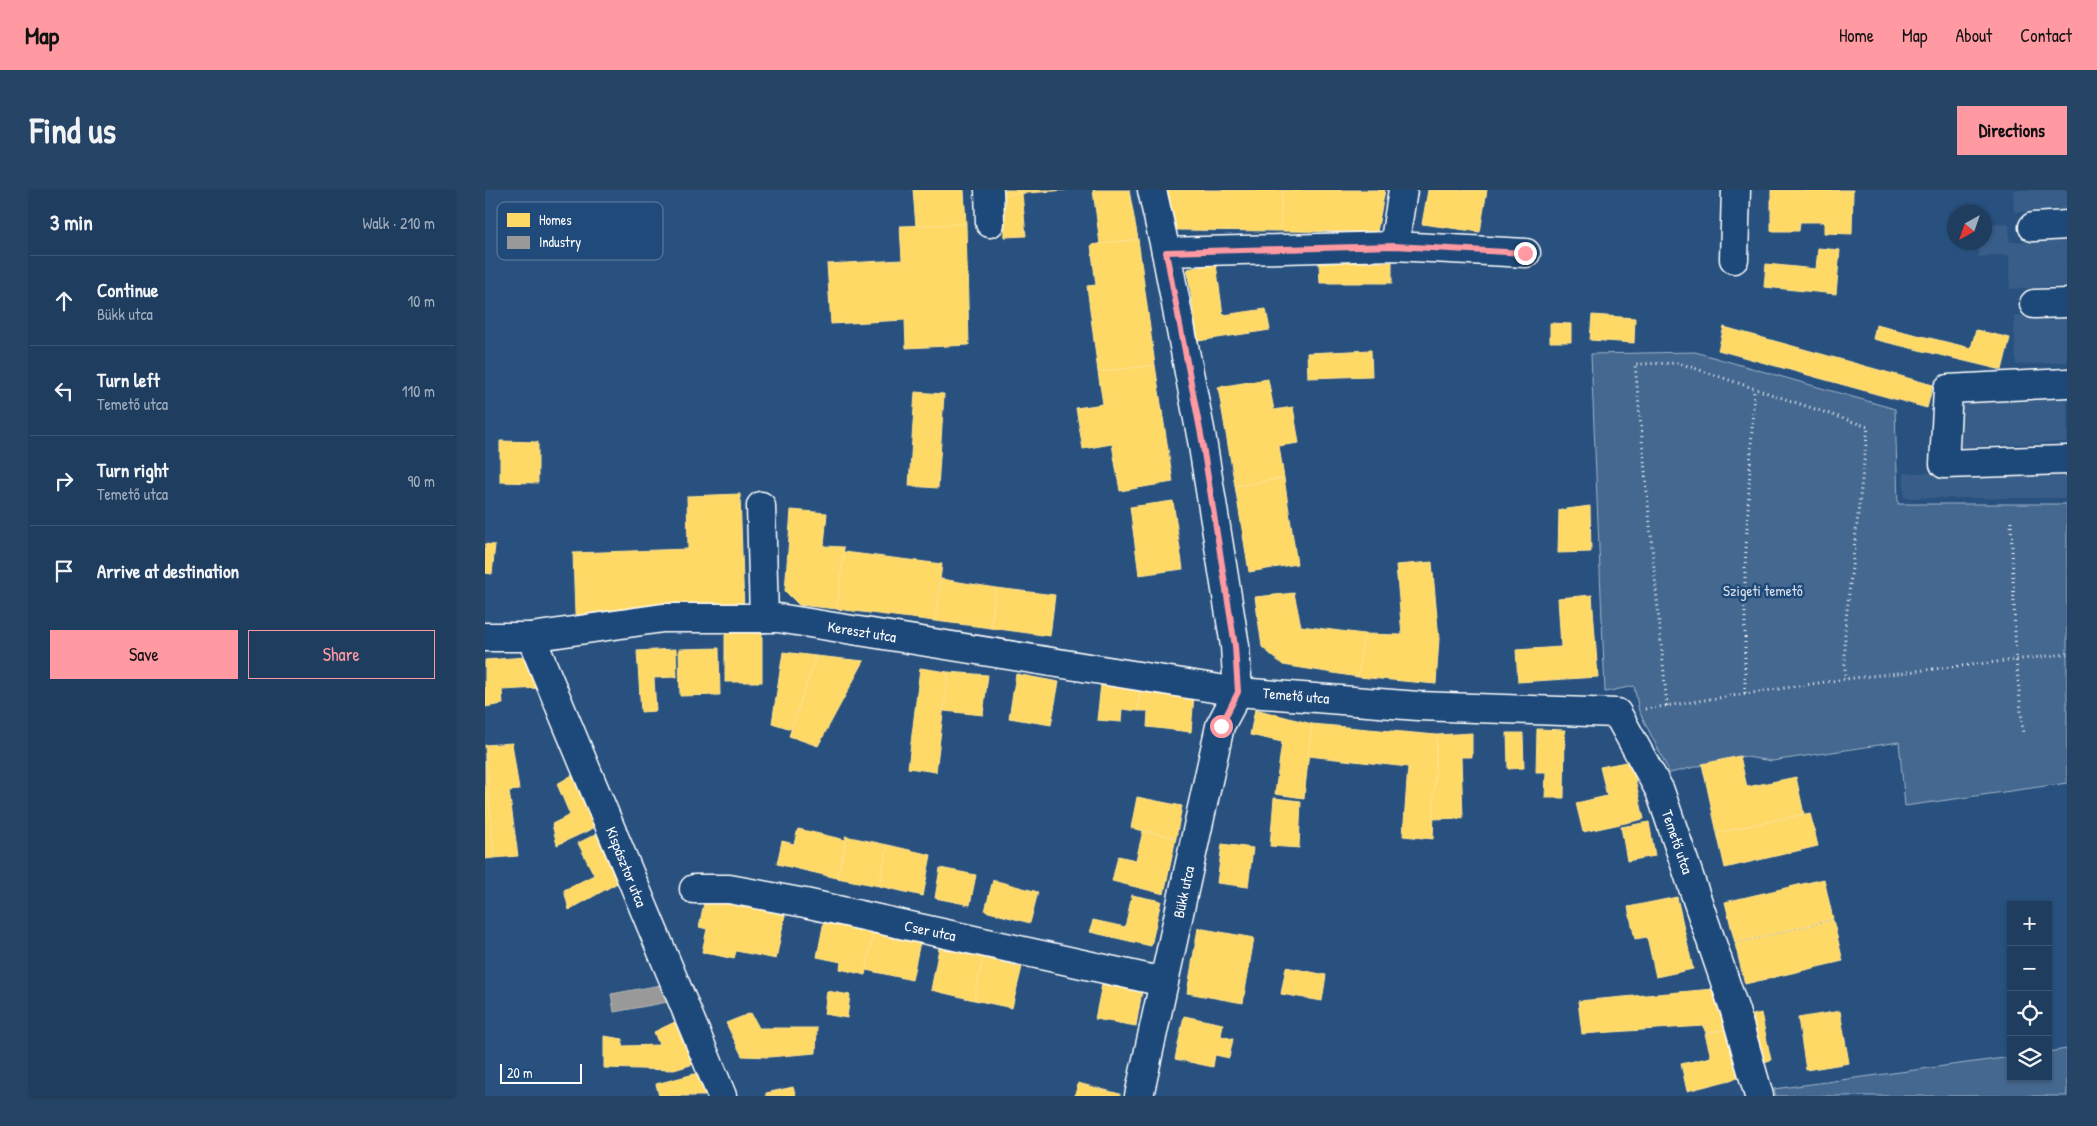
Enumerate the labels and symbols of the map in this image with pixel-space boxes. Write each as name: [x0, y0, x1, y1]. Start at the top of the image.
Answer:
legend: [497, 202, 663, 260]
north arrow: [1947, 205, 1992, 250]
text: Homes: [539, 210, 572, 229]
text: Industry: [539, 232, 581, 252]
route end: [1514, 242, 1537, 265]
park label: Szigeti temető: [1723, 580, 1803, 601]
street label: Kereszt utca: [826, 616, 898, 647]
street label: Temető utca: [1262, 682, 1330, 709]
route start: [1210, 715, 1233, 738]
street label: Temető utca: [1657, 807, 1698, 877]
street label: Kispásztor utca: [601, 824, 652, 910]
street label: Bükk utca: [1168, 864, 1199, 920]
street label: Cser utca: [902, 915, 958, 946]
scale bar: [500, 1061, 583, 1084]

